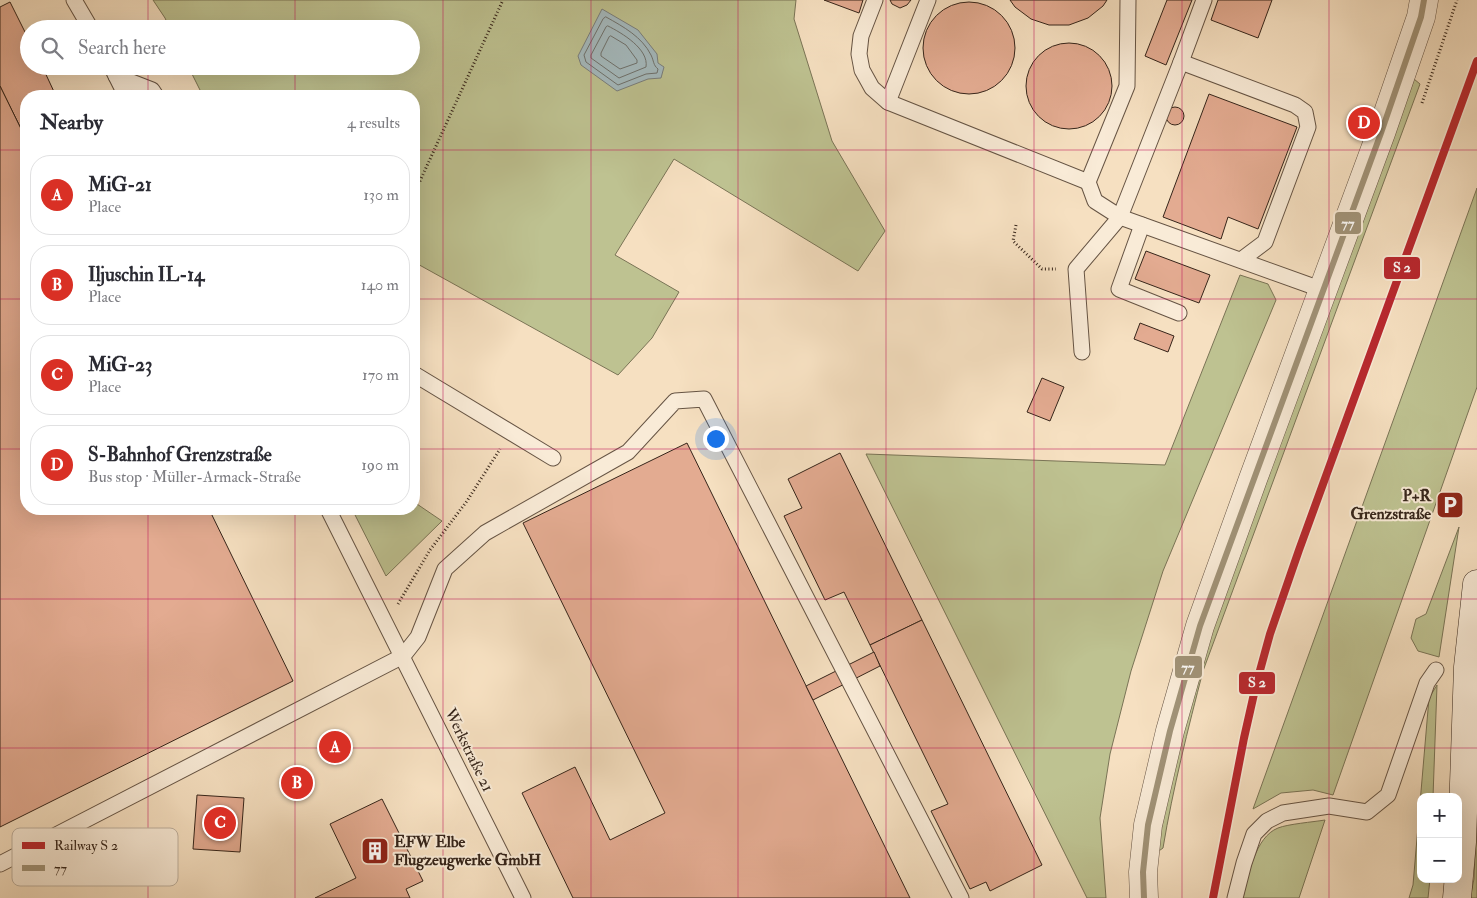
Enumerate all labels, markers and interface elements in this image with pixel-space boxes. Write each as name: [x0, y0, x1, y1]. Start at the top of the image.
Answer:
search box: [20, 20, 420, 75]
icon: search: [38, 34, 66, 62]
text: Search here: [78, 36, 166, 60]
pin: D: [1348, 104, 1380, 142]
text: Nearby: [40, 109, 103, 136]
text: 4 results: [347, 113, 400, 133]
text: MiG-21: [88, 173, 152, 197]
text: A: [52, 185, 62, 205]
text: 130 m: [363, 185, 399, 205]
text: Place: [88, 197, 121, 217]
line badge: 77: [1334, 211, 1362, 235]
text: 77: [1342, 215, 1355, 232]
line badge: S 2: [1383, 256, 1421, 280]
text: S 2: [1393, 259, 1411, 276]
text: Iljuschin IL-14: [88, 263, 204, 287]
text: B: [52, 275, 62, 295]
text: 140 m: [361, 275, 399, 295]
text: Place: [88, 287, 121, 307]
text: MiG-23: [88, 353, 152, 377]
text: C: [51, 365, 63, 385]
text: 170 m: [362, 365, 399, 385]
text: Place: [88, 377, 121, 397]
your location: [703, 426, 729, 452]
text: S-Bahnhof Grenzstraße: [88, 443, 272, 467]
text: D: [50, 455, 64, 475]
text: 190 m: [361, 455, 399, 475]
text: Bus stop · Müller-Armack-Straße: [88, 467, 301, 487]
place label: P+R Grenzstraße: [1350, 486, 1433, 524]
parking icon: P+R Grenzstraße: [1435, 490, 1465, 520]
line badge: 77: [1174, 655, 1203, 679]
text: 77: [1182, 659, 1195, 676]
line badge: S 2: [1238, 671, 1276, 695]
text: S 2: [1248, 674, 1266, 691]
street label: Werkstraße 21: [440, 704, 498, 795]
pin: A: [319, 728, 351, 766]
pin: B: [281, 764, 313, 802]
map controls: [1417, 793, 1462, 883]
button: +: [1417, 793, 1462, 838]
pin: C: [204, 804, 236, 842]
legend: [12, 828, 178, 886]
place label: EFW Elbe Flugzeugwerke GmbH: [394, 832, 541, 871]
building icon: EFW Elbe Flugzeugwerke GmbH: [360, 836, 390, 866]
text: Railway S 2: [54, 837, 118, 855]
button: −: [1417, 838, 1462, 883]
text: 77: [54, 860, 67, 877]

